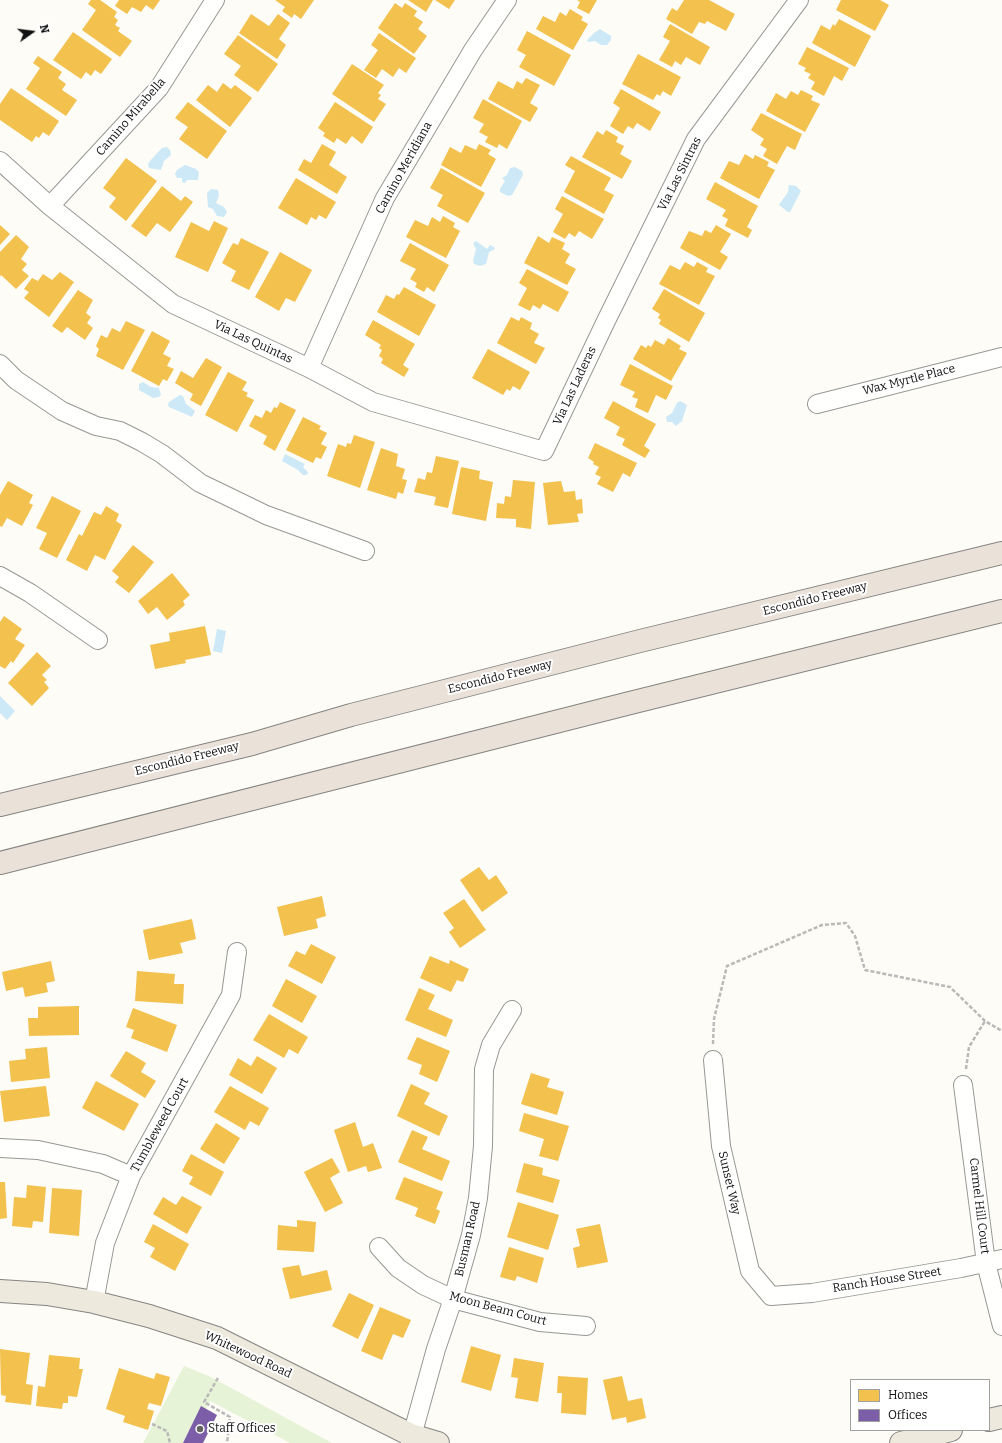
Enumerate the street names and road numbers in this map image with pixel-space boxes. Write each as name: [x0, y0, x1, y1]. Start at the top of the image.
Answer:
street label: Camino Mirabella: [93, 75, 169, 159]
street label: Camino Meridiana: [373, 119, 435, 217]
street label: Via Las Sintras: [655, 135, 705, 213]
street label: Via Las Quintas: [211, 317, 295, 367]
street label: Via Las Laderas: [550, 344, 600, 428]
street label: Wax Myrtle Place: [861, 362, 957, 398]
street label: Escondido Freeway: [761, 579, 869, 619]
street label: Escondido Freeway: [446, 657, 554, 697]
street label: Escondido Freeway: [133, 739, 241, 779]
street label: Tumbleweed Court: [128, 1075, 192, 1175]
street label: Sunset Way: [715, 1150, 743, 1216]
street label: Carmel Hill Court: [966, 1157, 992, 1255]
street label: Busman Road: [452, 1200, 484, 1278]
street label: Ranch House Street: [832, 1264, 942, 1296]
street label: Moon Beam Court: [448, 1289, 548, 1329]
street label: Whitewood Road: [202, 1328, 294, 1382]

